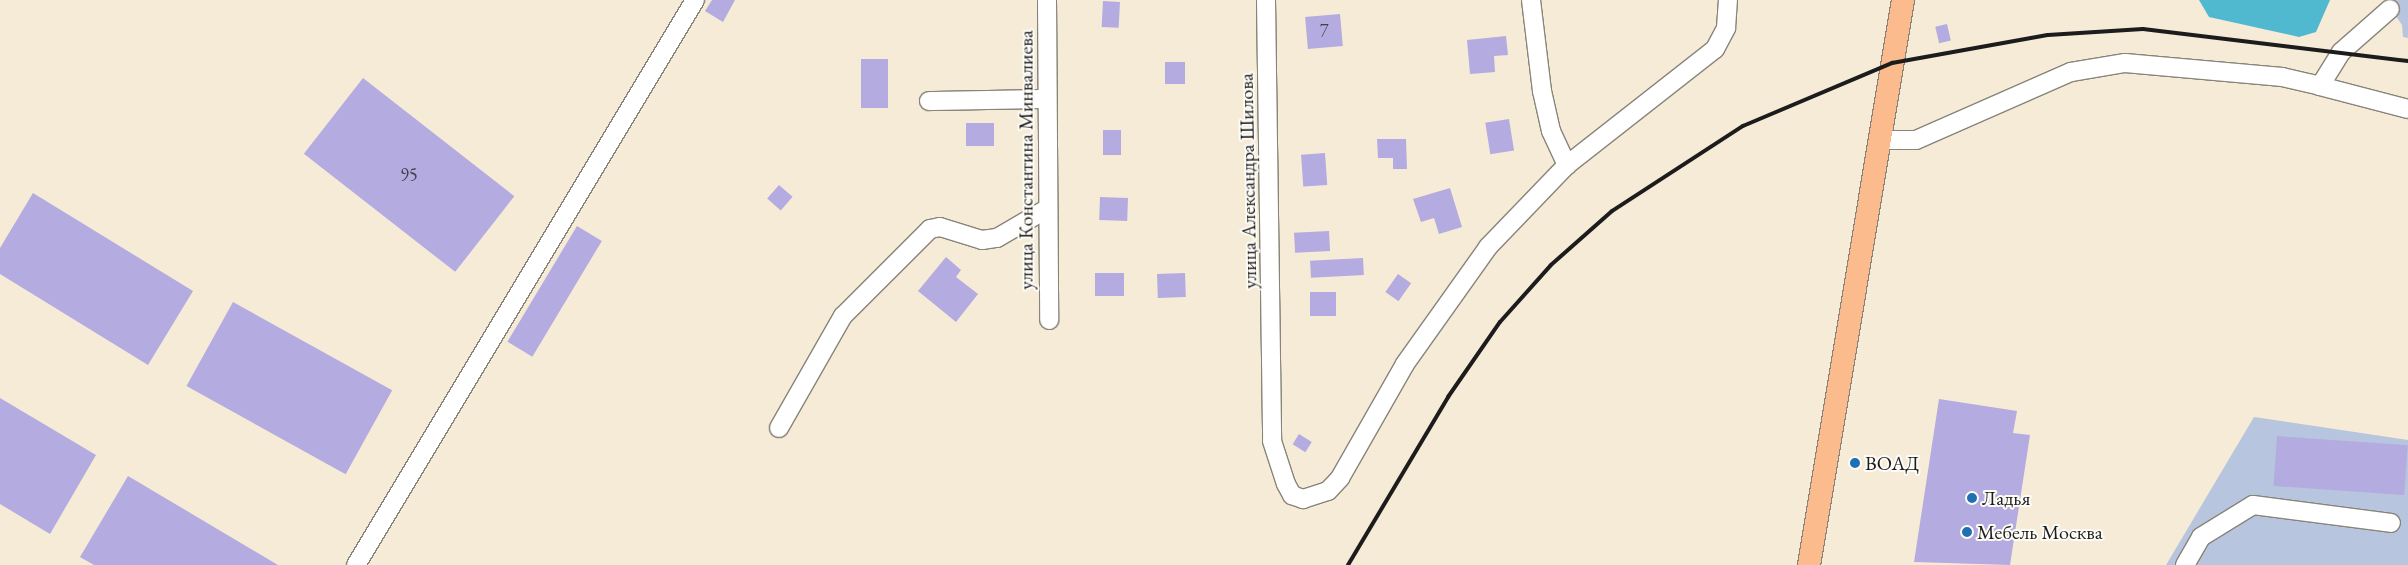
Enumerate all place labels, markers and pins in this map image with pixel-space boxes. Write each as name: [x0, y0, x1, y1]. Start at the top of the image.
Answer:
place label: ВОАД: [1865, 451, 1919, 475]
marker: ВОАД: [1849, 457, 1861, 469]
place label: Ладья: [1982, 486, 2030, 510]
marker: Ладья: [1966, 492, 1978, 504]
place label: Мебель Москва: [1977, 520, 2103, 544]
marker: Мебель Москва: [1961, 526, 1973, 538]

